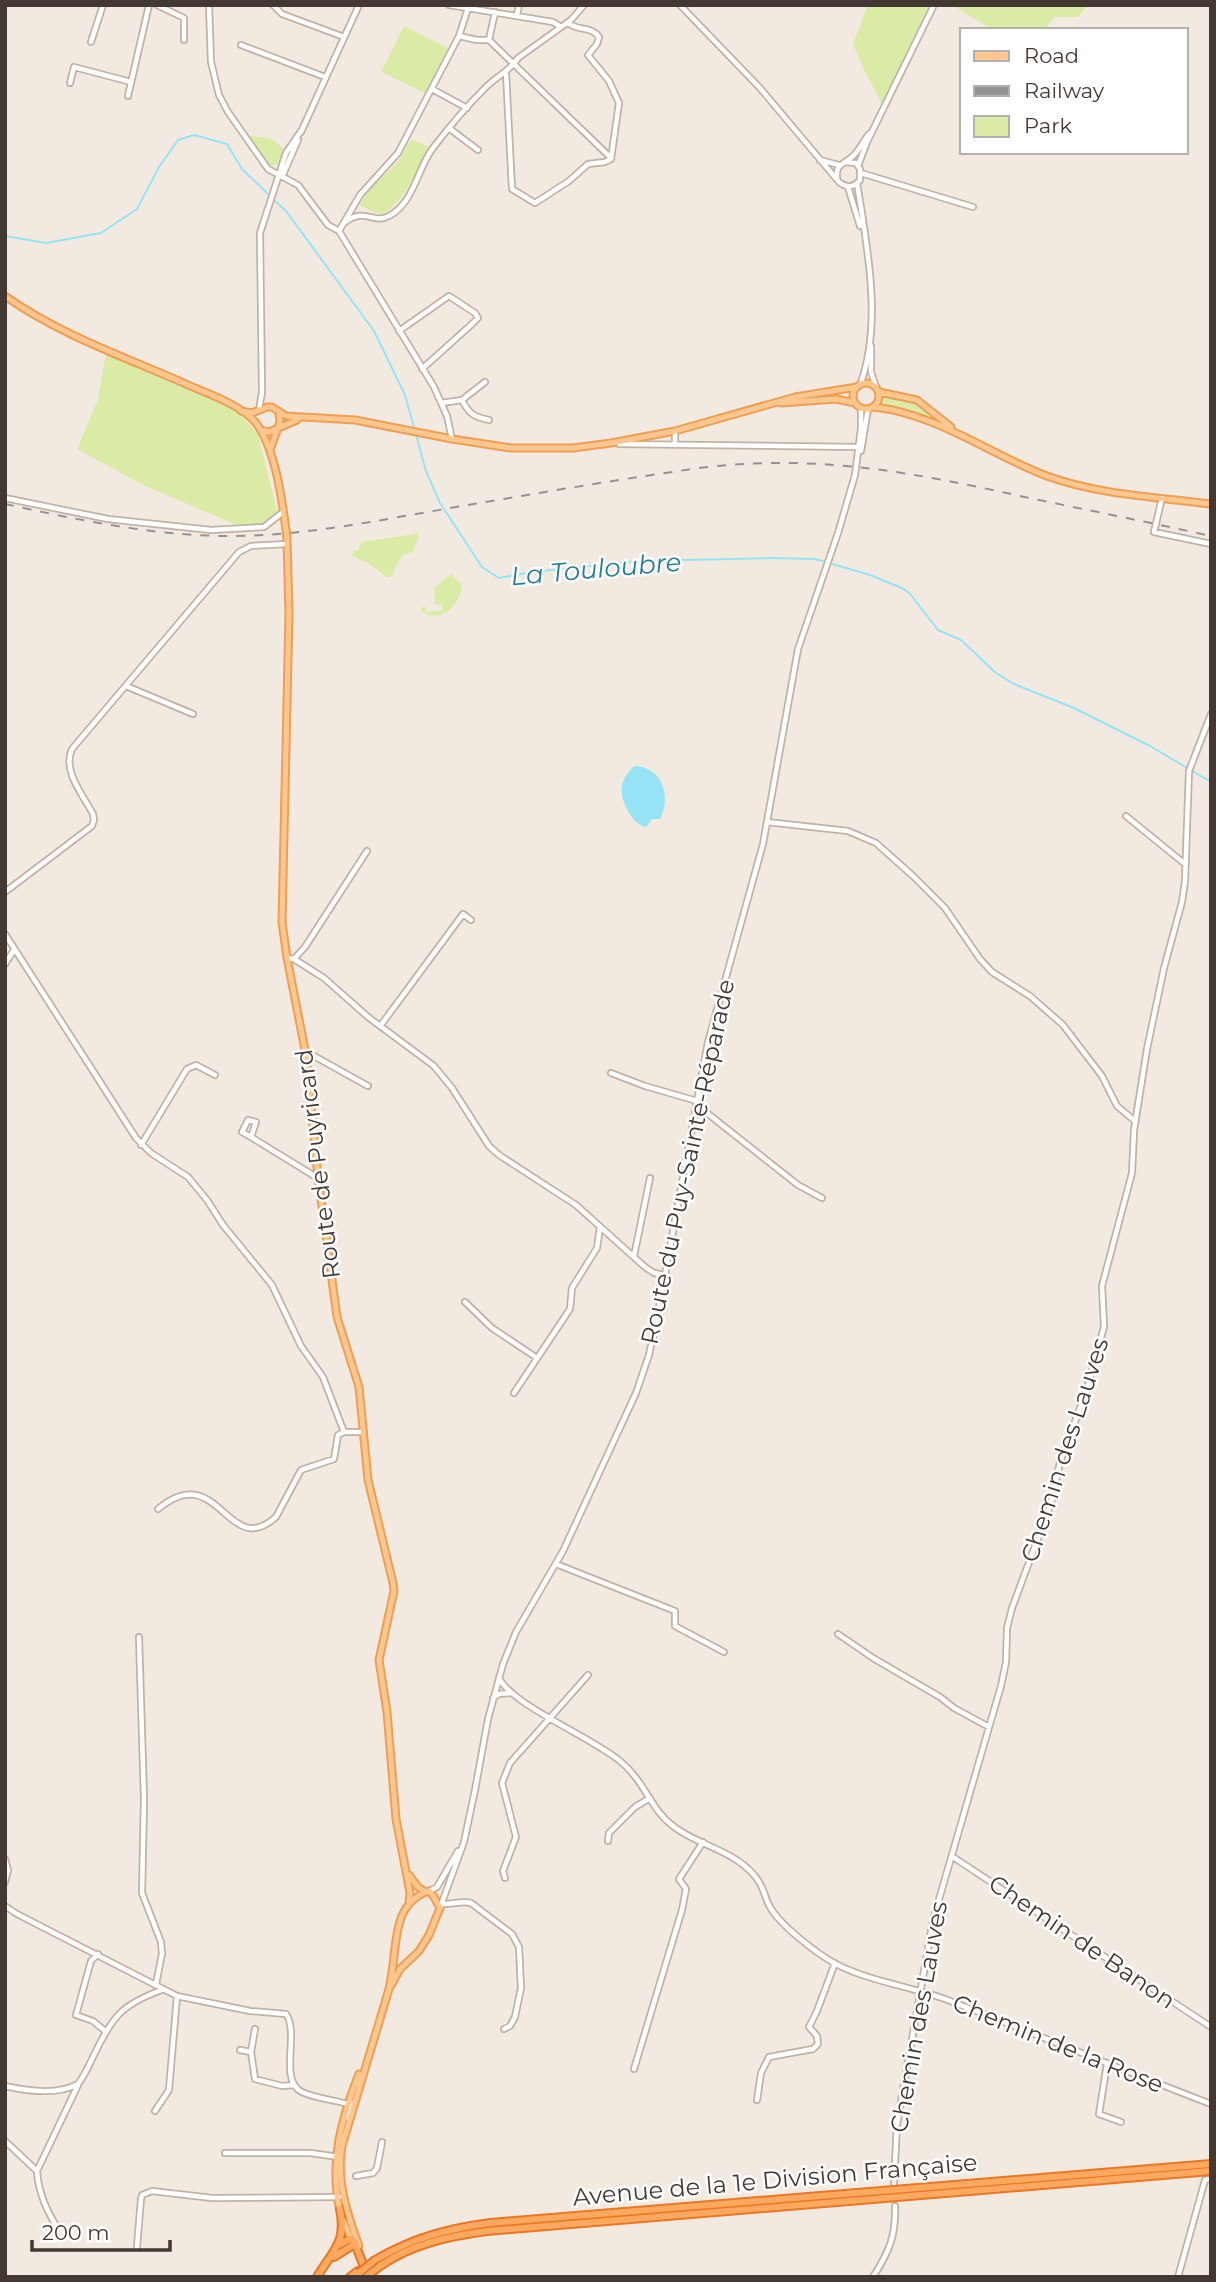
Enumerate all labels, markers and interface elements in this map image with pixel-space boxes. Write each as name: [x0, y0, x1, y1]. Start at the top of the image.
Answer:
legend: [960, 28, 1188, 154]
text: Road: [1024, 43, 1079, 68]
text: Railway: [1024, 78, 1105, 103]
text: Park: [1024, 113, 1072, 138]
water label: La Touloubre: [509, 546, 683, 592]
street label: Route du Puy-Sainte-Réparade: [635, 977, 740, 1347]
street label: Route de Puyricard: [289, 1048, 346, 1281]
street label: Chemin des Lauves: [1015, 1334, 1115, 1566]
street label: Chemin de Banon: [983, 1868, 1181, 2015]
street label: Chemin des Lauves: [884, 1899, 953, 2135]
street label: Chemin de la Rose: [949, 1988, 1168, 2099]
street label: Avenue de la 1e Division Française: [571, 2147, 978, 2212]
scale bar: [32, 2208, 170, 2252]
text: 200 m: [42, 2220, 109, 2245]

